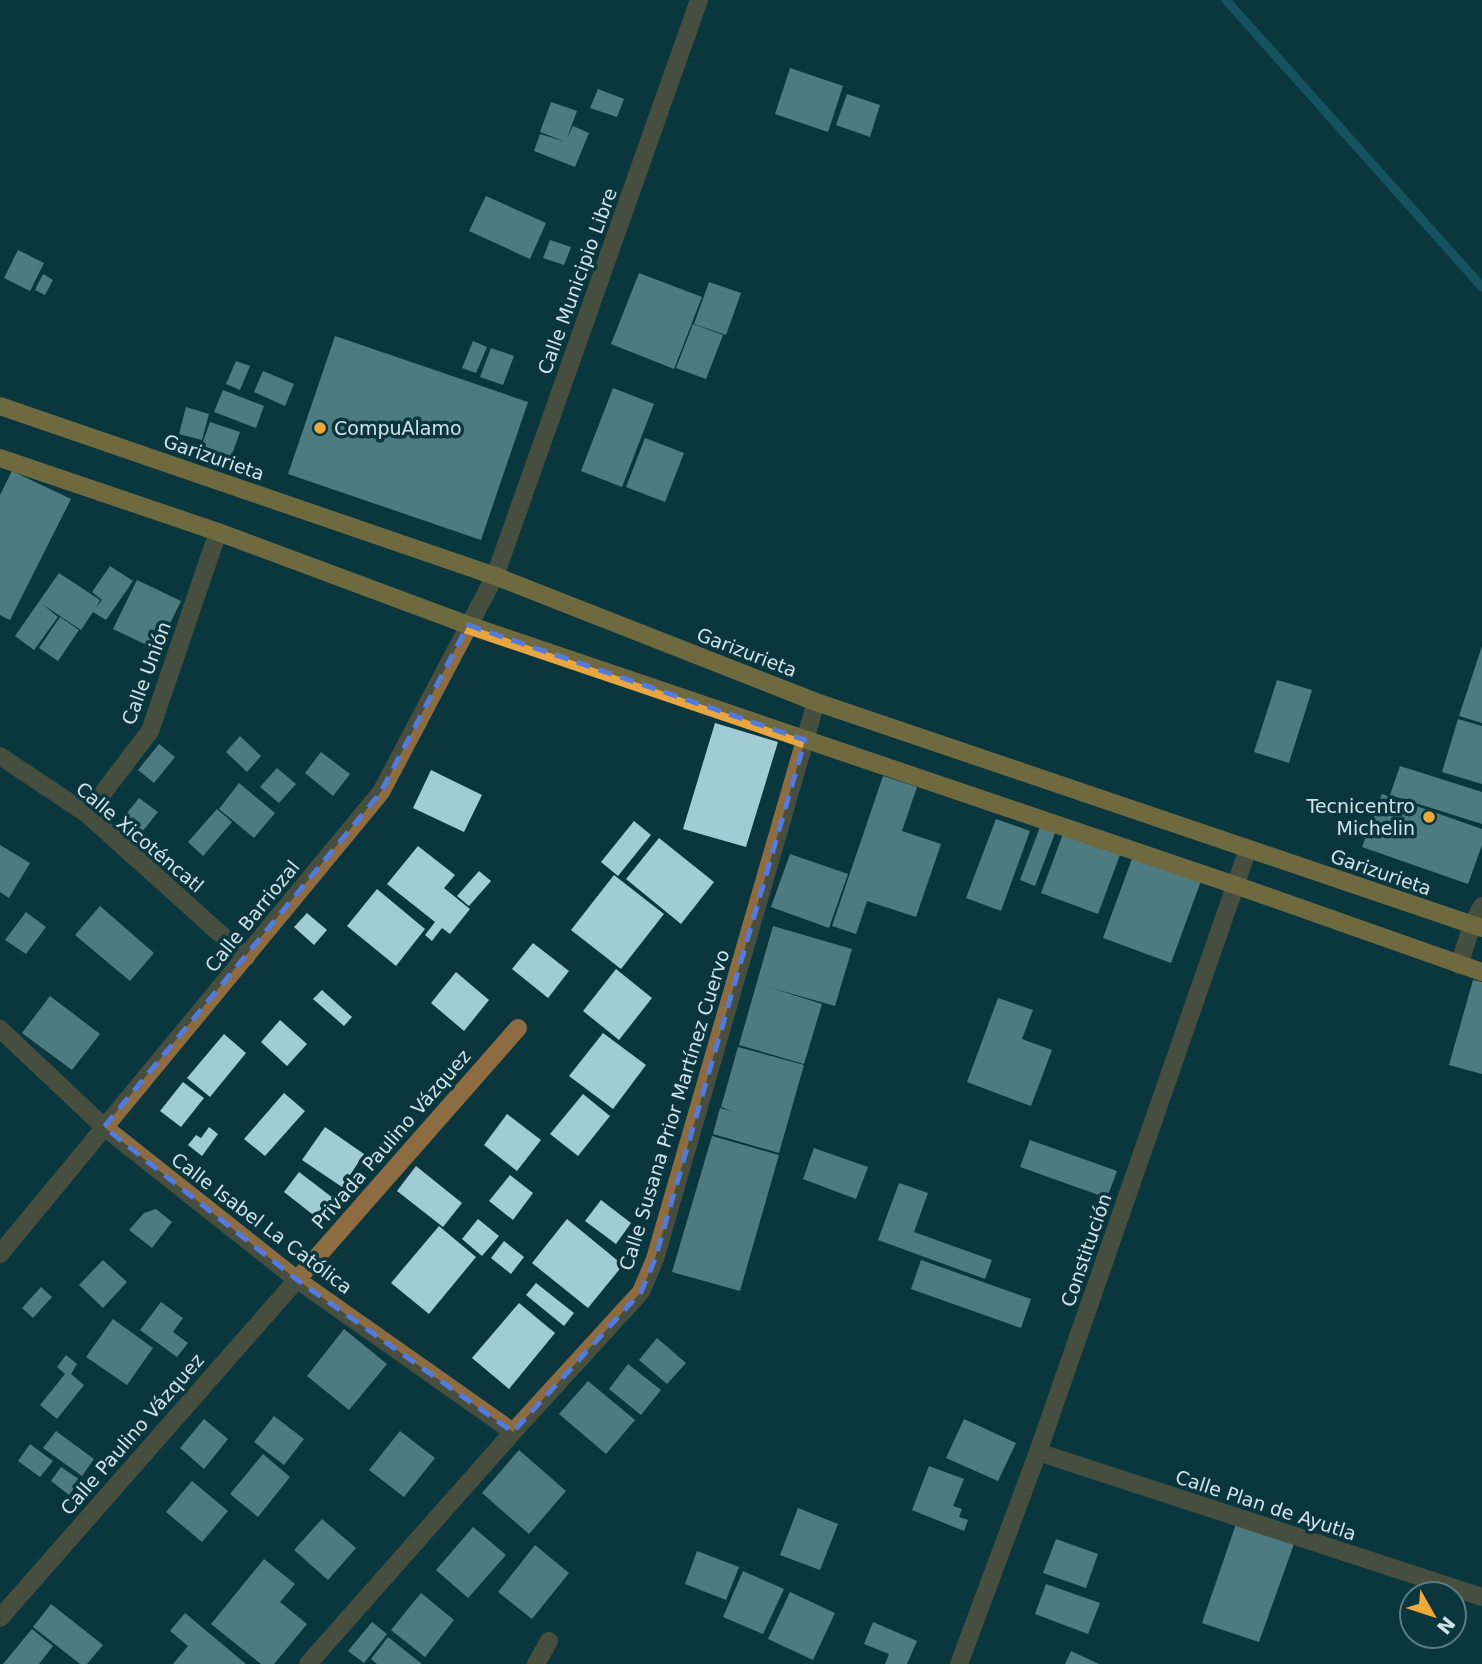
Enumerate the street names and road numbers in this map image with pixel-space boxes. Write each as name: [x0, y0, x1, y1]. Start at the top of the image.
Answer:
street label: Calle Municipio Libre: [533, 185, 621, 377]
street label: Garizurieta: [161, 429, 267, 485]
street label: Calle Unión: [117, 618, 175, 728]
street label: Garizurieta: [694, 623, 800, 681]
street label: Calle Xicoténcatl: [72, 777, 208, 897]
street label: Garizurieta: [1328, 844, 1434, 900]
street label: Calle Barriozal: [200, 856, 304, 976]
street label: Calle Susana Prior Martínez Cuervo: [615, 947, 733, 1273]
street label: Privada Paulino Vázquez: [307, 1045, 475, 1233]
street label: Calle Isabel La Católica: [167, 1148, 357, 1298]
street label: Constitución: [1056, 1190, 1116, 1310]
street label: Calle Paulino Vázquez: [56, 1349, 208, 1519]
street label: Calle Plan de Ayutla: [1173, 1465, 1359, 1545]

